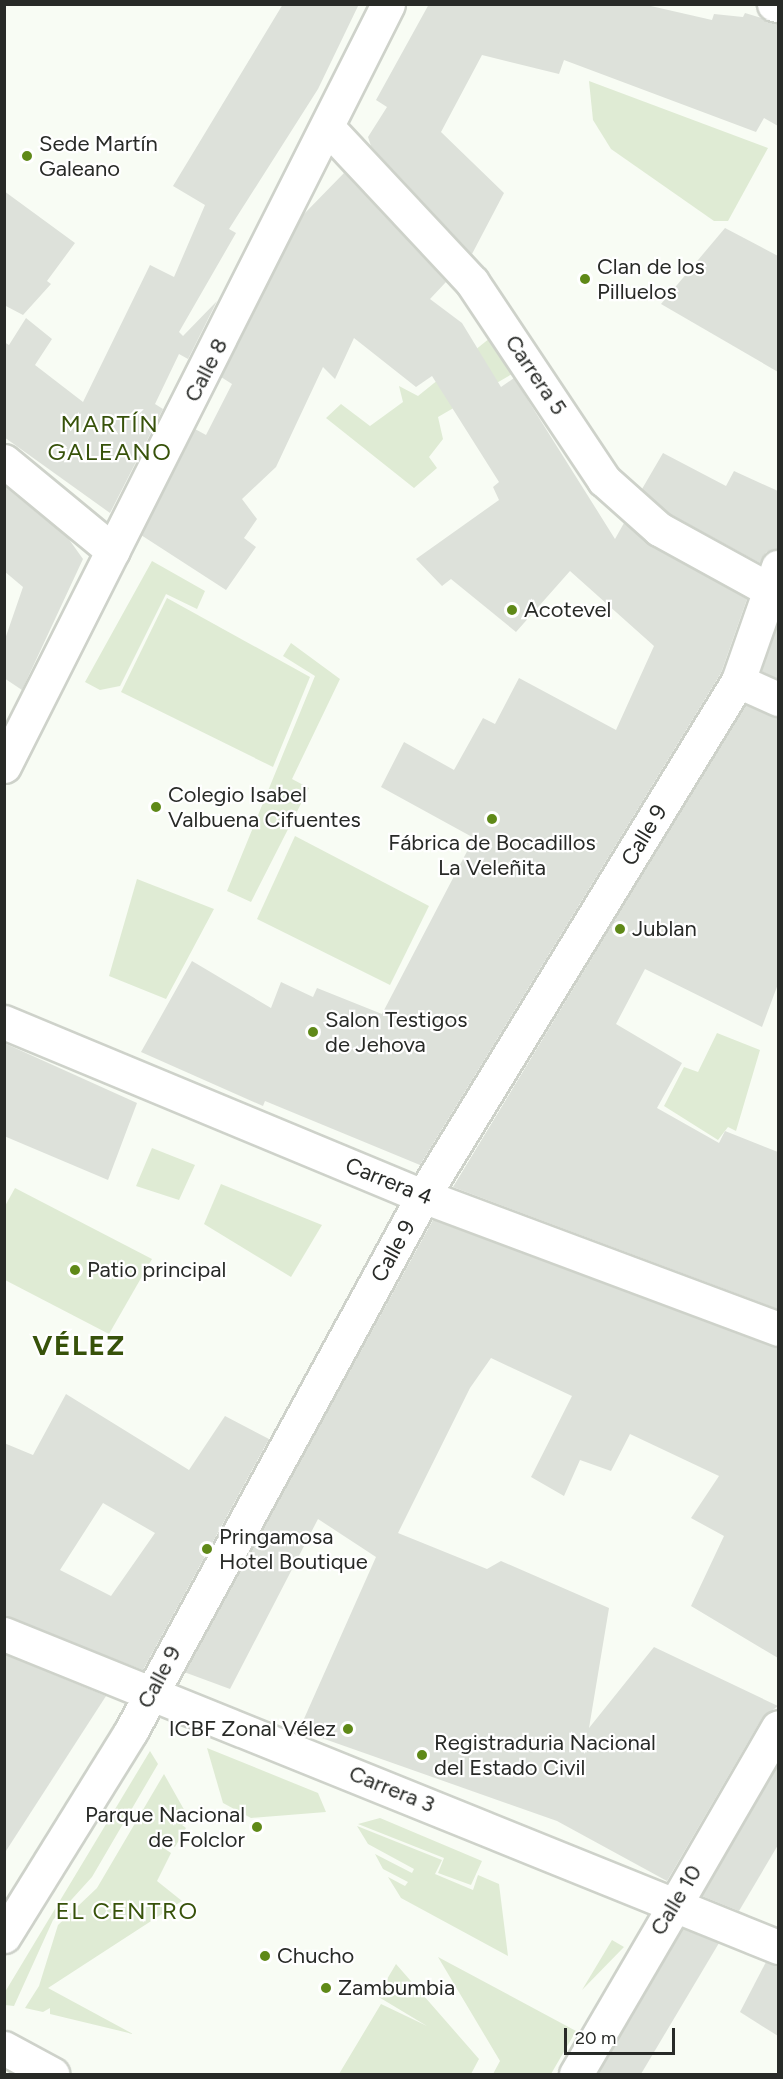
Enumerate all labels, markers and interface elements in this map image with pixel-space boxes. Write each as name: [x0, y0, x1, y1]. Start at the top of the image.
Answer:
place label: Sede Martín Galeano: [39, 130, 158, 182]
marker: Sede Martín Galeano: [20, 149, 34, 163]
place label: Clan de los Pilluelos: [597, 253, 705, 304]
marker: Clan de los Pilluelos: [578, 272, 592, 286]
street label: Carrera 5: [500, 330, 572, 420]
street label: Calle 8: [179, 334, 233, 406]
district label: MARTÍN GALEANO: [48, 410, 172, 466]
place label: Acotevel: [524, 597, 611, 623]
marker: Acotevel: [505, 603, 519, 617]
place label: Colegio Isabel Valbuena Cifuentes: [168, 781, 361, 832]
marker: Colegio Isabel Valbuena Cifuentes: [149, 800, 163, 814]
street label: Calle 9: [616, 800, 672, 870]
marker: Fábrica de Bocadillos La Veleñita: [485, 812, 499, 826]
place label: Fábrica de Bocadillos La Veleñita: [388, 829, 596, 880]
place label: Jublan: [632, 916, 697, 942]
marker: Jublan: [613, 922, 627, 936]
place label: Salon Testigos de Jehova: [325, 1006, 467, 1058]
marker: Salon Testigos de Jehova: [306, 1025, 320, 1039]
street label: Carrera 4: [342, 1152, 436, 1210]
street label: Calle 9: [365, 1215, 421, 1287]
place label: Patio principal: [87, 1257, 226, 1283]
marker: Patio principal: [68, 1263, 82, 1277]
district label: VÉLEZ: [32, 1328, 126, 1362]
place label: Pringamosa Hotel Boutique: [219, 1523, 368, 1574]
marker: Pringamosa Hotel Boutique: [200, 1542, 214, 1556]
street label: Calle 9: [132, 1641, 186, 1713]
place label: ICBF Zonal Vélez: [169, 1716, 336, 1742]
marker: ICBF Zonal Vélez: [341, 1722, 355, 1736]
place label: Registraduria Nacional del Estado Civil: [434, 1729, 656, 1780]
marker: Registraduria Nacional del Estado Civil: [415, 1748, 429, 1762]
street label: Carrera 3: [345, 1760, 439, 1818]
place label: Parque Nacional de Folclor: [85, 1801, 245, 1852]
marker: Parque Nacional de Folclor: [250, 1820, 264, 1834]
street label: Calle 10: [645, 1860, 707, 1940]
district label: EL CENTRO: [55, 1897, 199, 1925]
place label: Chucho: [277, 1943, 354, 1969]
marker: Chucho: [258, 1949, 272, 1963]
place label: Zambumbia: [338, 1975, 455, 2001]
marker: Zambumbia: [319, 1981, 333, 1995]
scale bar: [567, 2016, 678, 2054]
text: 20 m: [575, 2027, 616, 2049]

